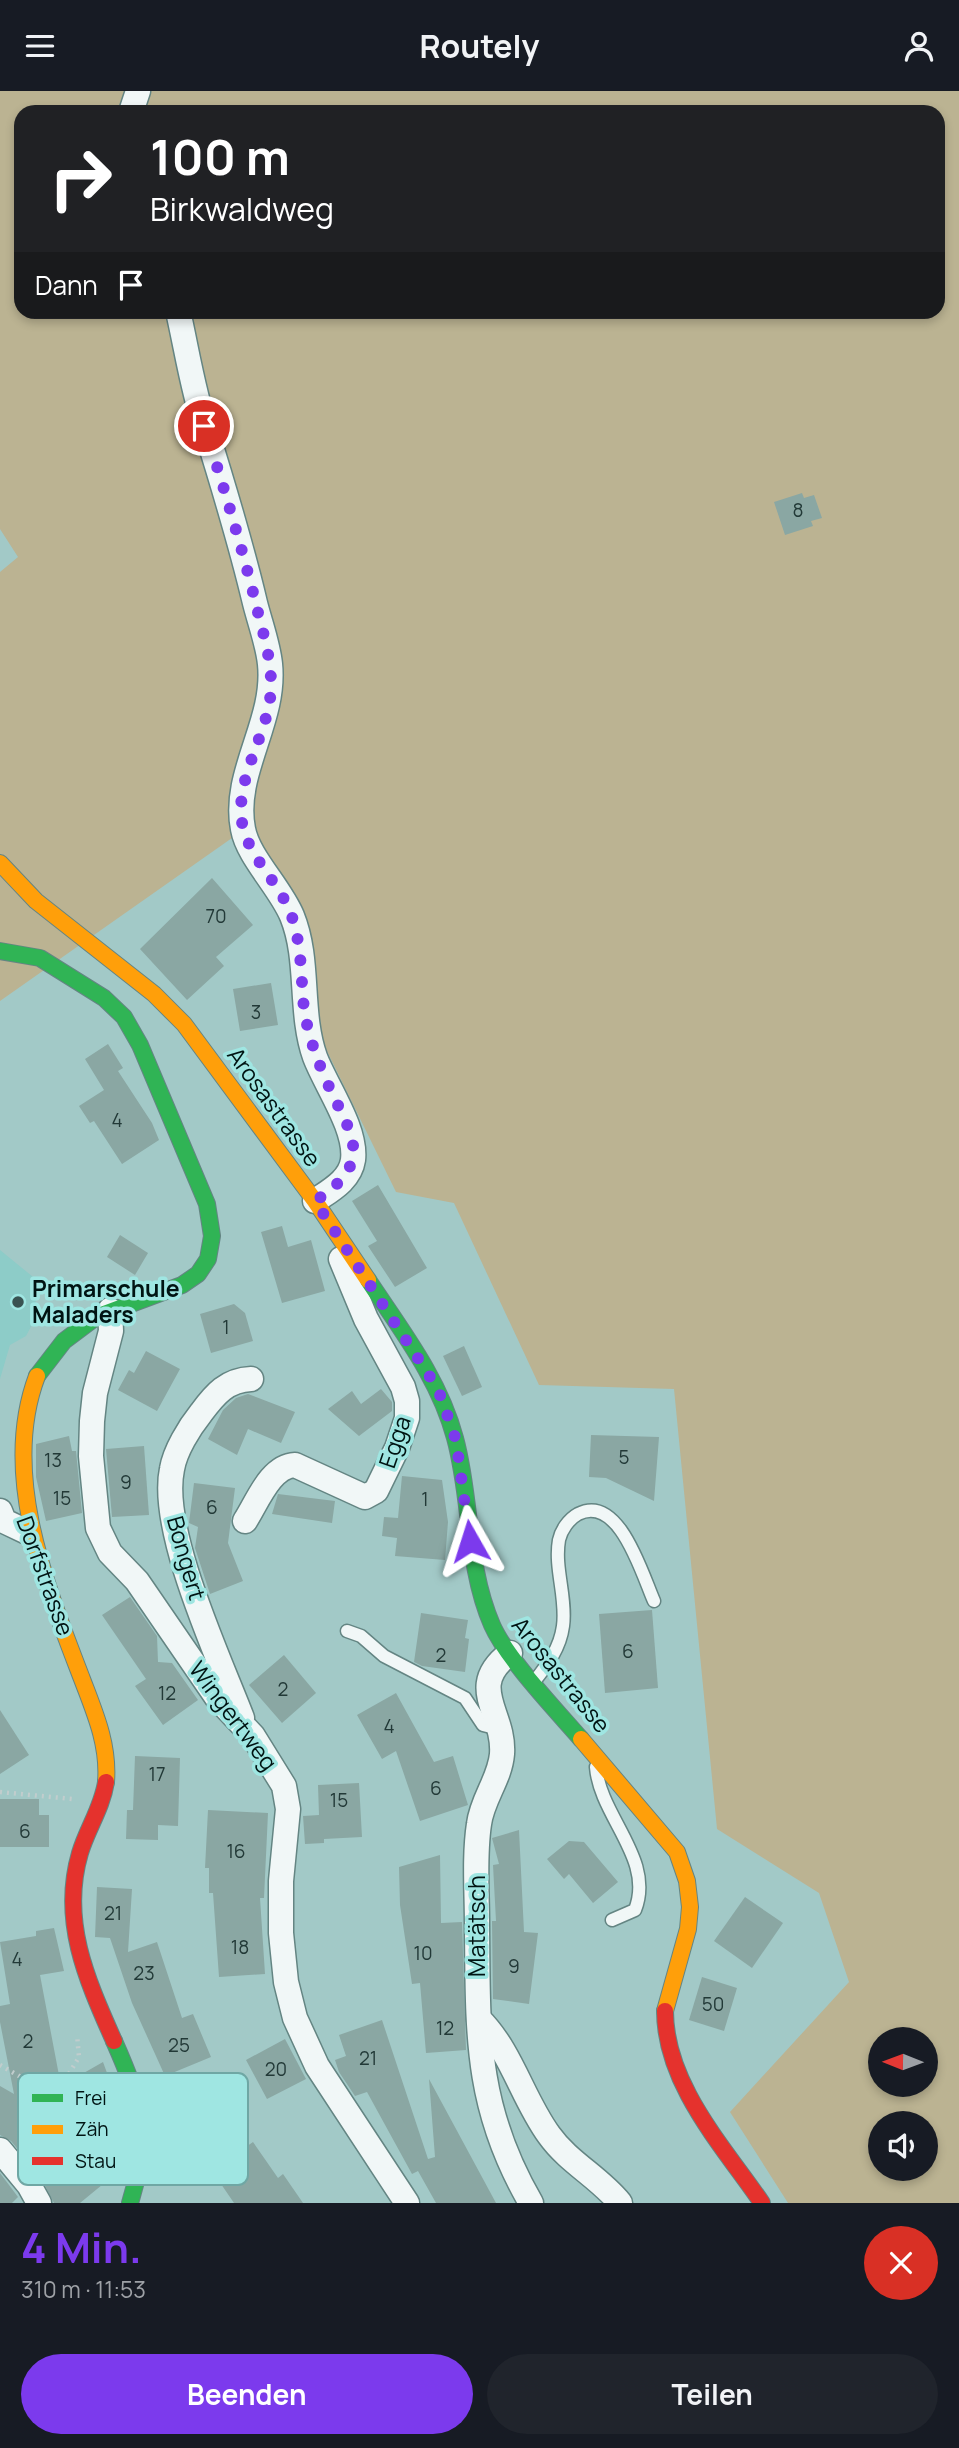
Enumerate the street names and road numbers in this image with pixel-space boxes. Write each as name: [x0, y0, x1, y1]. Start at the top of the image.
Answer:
street label: Arosastrasse: [221, 1040, 329, 1173]
street label: Egga: [370, 1411, 418, 1472]
street label: Dorfstrasse: [10, 1511, 82, 1640]
street label: Bongert: [160, 1512, 214, 1603]
street label: Arosastrasse: [505, 1610, 618, 1739]
street label: Wingertweg: [182, 1654, 285, 1777]
street label: Matätsch: [460, 1875, 492, 1977]

